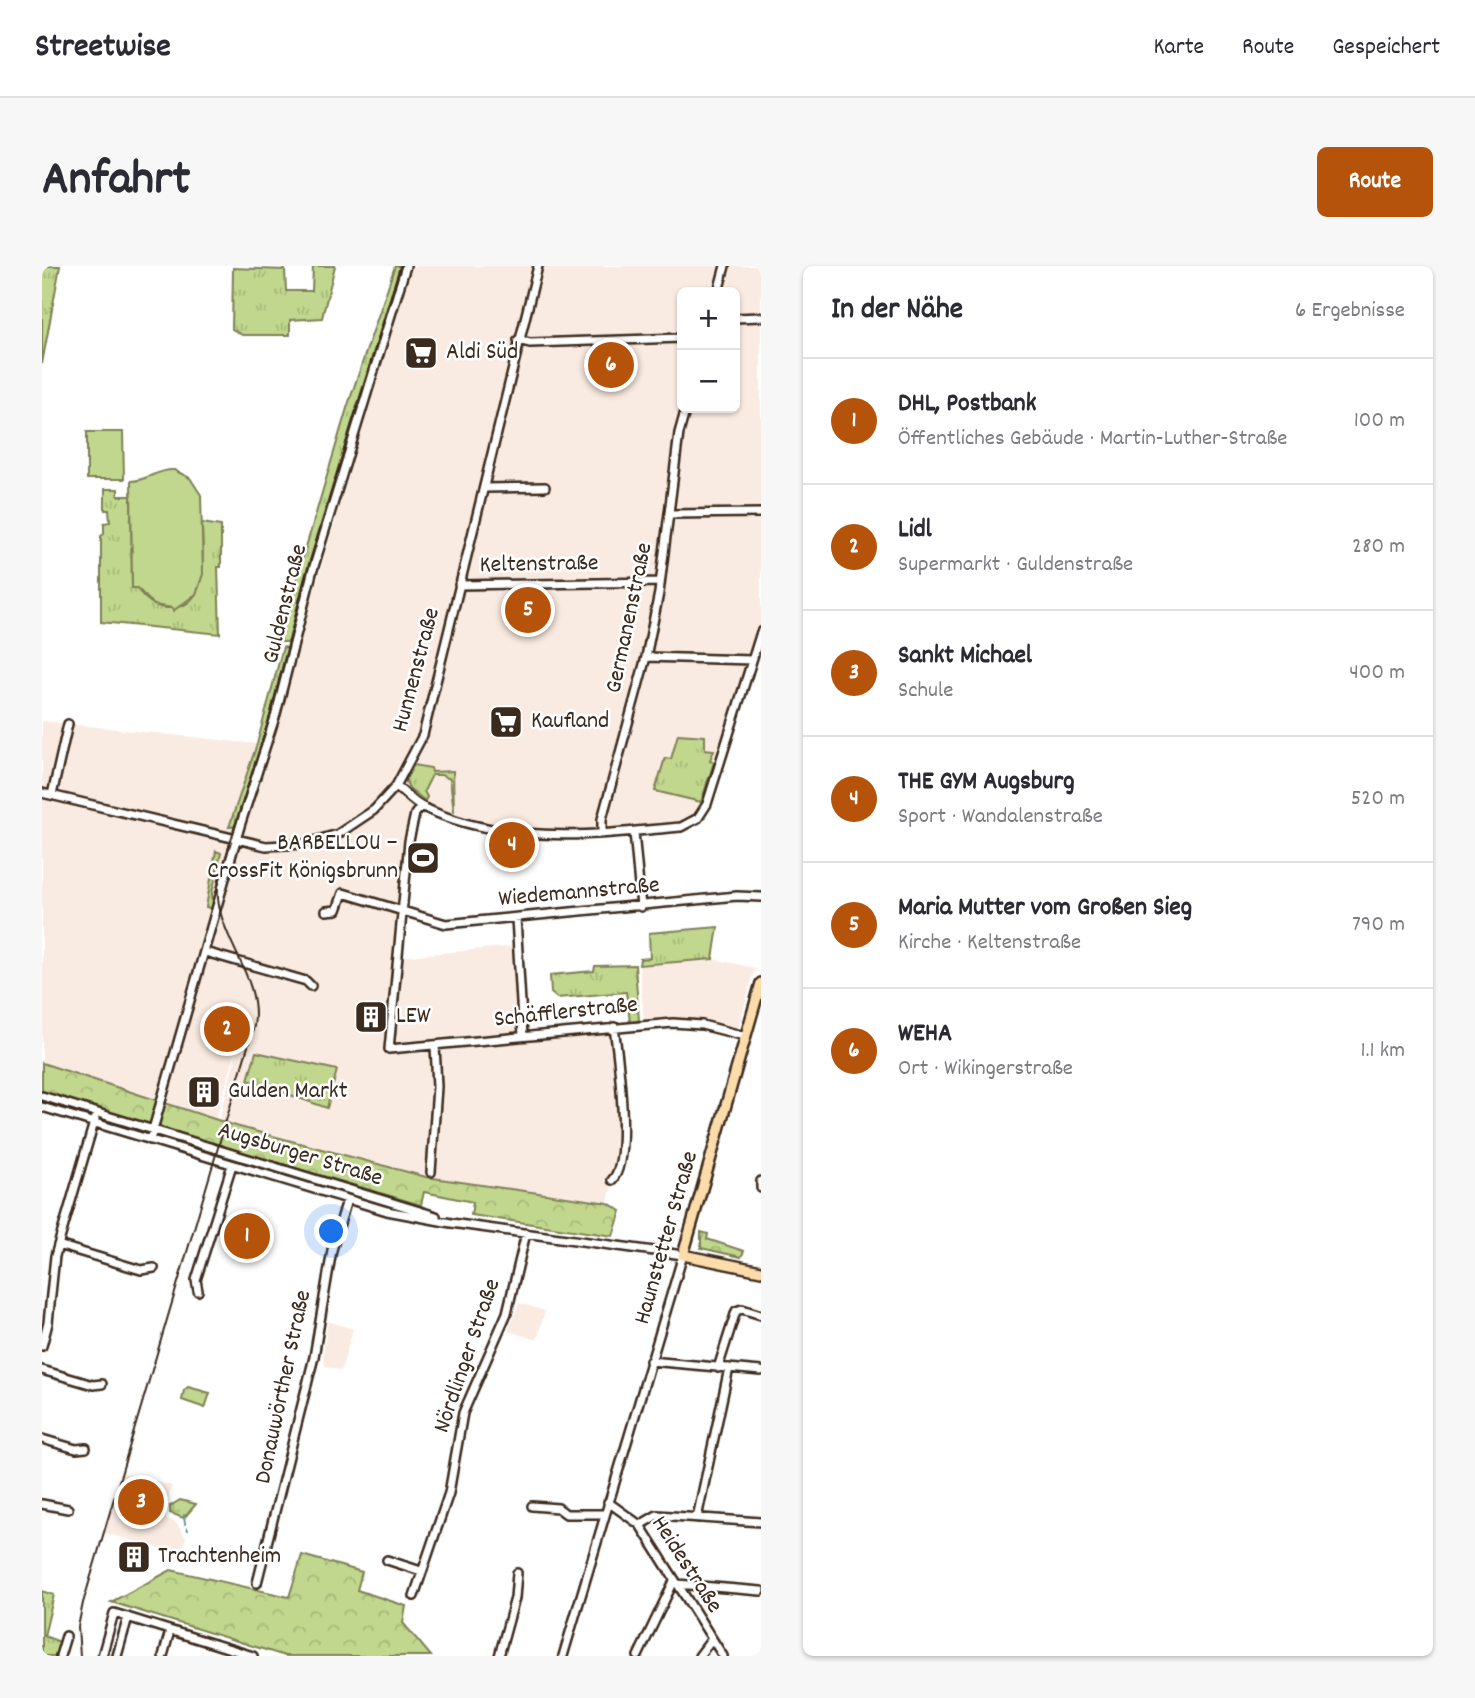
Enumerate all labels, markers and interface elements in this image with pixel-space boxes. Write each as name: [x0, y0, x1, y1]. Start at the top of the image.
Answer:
text: Streetwise: [35, 25, 171, 72]
text: Karte: [1153, 31, 1204, 65]
text: Route: [1242, 31, 1294, 65]
text: Gespeichert: [1332, 31, 1440, 65]
text: Anfahrt: [42, 147, 190, 217]
button: Route: [1317, 147, 1433, 217]
map controls: [677, 287, 740, 413]
button: +: [677, 287, 740, 350]
text: In der Nähe: [831, 290, 963, 333]
text: 6 Ergebnisse: [1295, 295, 1405, 328]
supermarket icon: Aldi Süd: [402, 334, 440, 372]
place label: Aldi Süd: [446, 336, 518, 370]
pin: 6: [588, 339, 634, 391]
button: −: [677, 350, 740, 413]
text: DHL, Postbank: [898, 386, 1036, 423]
text: 1: [851, 405, 857, 438]
text: 100 m: [1354, 405, 1405, 438]
text: Öffentliches Gebäude · Martin-Luther-Straße: [898, 423, 1287, 456]
text: Lidl: [898, 512, 932, 549]
text: 2: [849, 531, 859, 564]
text: 280 m: [1352, 531, 1405, 564]
street label: Germanenstraße: [597, 540, 663, 696]
street label: Guldenstraße: [255, 541, 317, 667]
street label: Keltenstraße: [479, 547, 599, 583]
text: Supermarkt · Guldenstraße: [898, 549, 1133, 582]
pin: 5: [505, 584, 551, 636]
street label: Hunnenstraße: [384, 604, 450, 736]
text: Sankt Michael: [898, 638, 1032, 675]
text: 3: [849, 657, 859, 690]
text: 400 m: [1349, 657, 1405, 690]
text: Schule: [898, 675, 953, 708]
supermarket icon: Kaufland: [487, 703, 525, 741]
place label: Kaufland: [531, 705, 609, 739]
text: THE GYM Augsburg: [898, 764, 1075, 801]
text: 4: [849, 783, 859, 816]
text: 520 m: [1351, 783, 1405, 816]
text: Sport · Wandalenstraße: [898, 801, 1103, 834]
pin: 4: [489, 819, 535, 871]
place label: BARBELLOU – CrossFit Königsbrunn: [207, 827, 398, 889]
sports icon: BARBELLOU – CrossFit Königsbrunn: [404, 839, 442, 877]
street label: Wiedemannstraße: [497, 869, 661, 917]
text: Maria Mutter vom Großen Sieg: [898, 890, 1192, 927]
text: 5: [849, 909, 859, 942]
text: 790 m: [1352, 909, 1405, 942]
text: Kirche · Keltenstraße: [898, 927, 1081, 960]
street label: Schäfflerstraße: [492, 989, 640, 1037]
building icon: LEW: [352, 998, 390, 1036]
place label: LEW: [396, 1000, 431, 1034]
pin: 2: [204, 1003, 250, 1055]
text: WEHA: [898, 1016, 952, 1053]
text: 6: [848, 1035, 860, 1068]
text: 1.1 km: [1361, 1035, 1405, 1068]
text: Ort · Wikingerstraße: [898, 1053, 1073, 1086]
building icon: Gulden Markt: [185, 1073, 223, 1111]
place label: Gulden Markt: [228, 1075, 348, 1109]
street label: Augsburger Straße: [213, 1114, 387, 1196]
street label: Haunstetter Straße: [626, 1147, 708, 1329]
pin: 1: [224, 1210, 270, 1262]
your location: [314, 1214, 348, 1248]
street label: Nördlinger Straße: [426, 1274, 510, 1438]
street label: Donauwörther Straße: [247, 1287, 321, 1487]
pin: 3: [118, 1476, 164, 1528]
street label: Heidestraße: [642, 1510, 730, 1620]
building icon: Trachtenheim: [115, 1538, 153, 1576]
place label: Trachtenheim: [158, 1540, 281, 1574]

